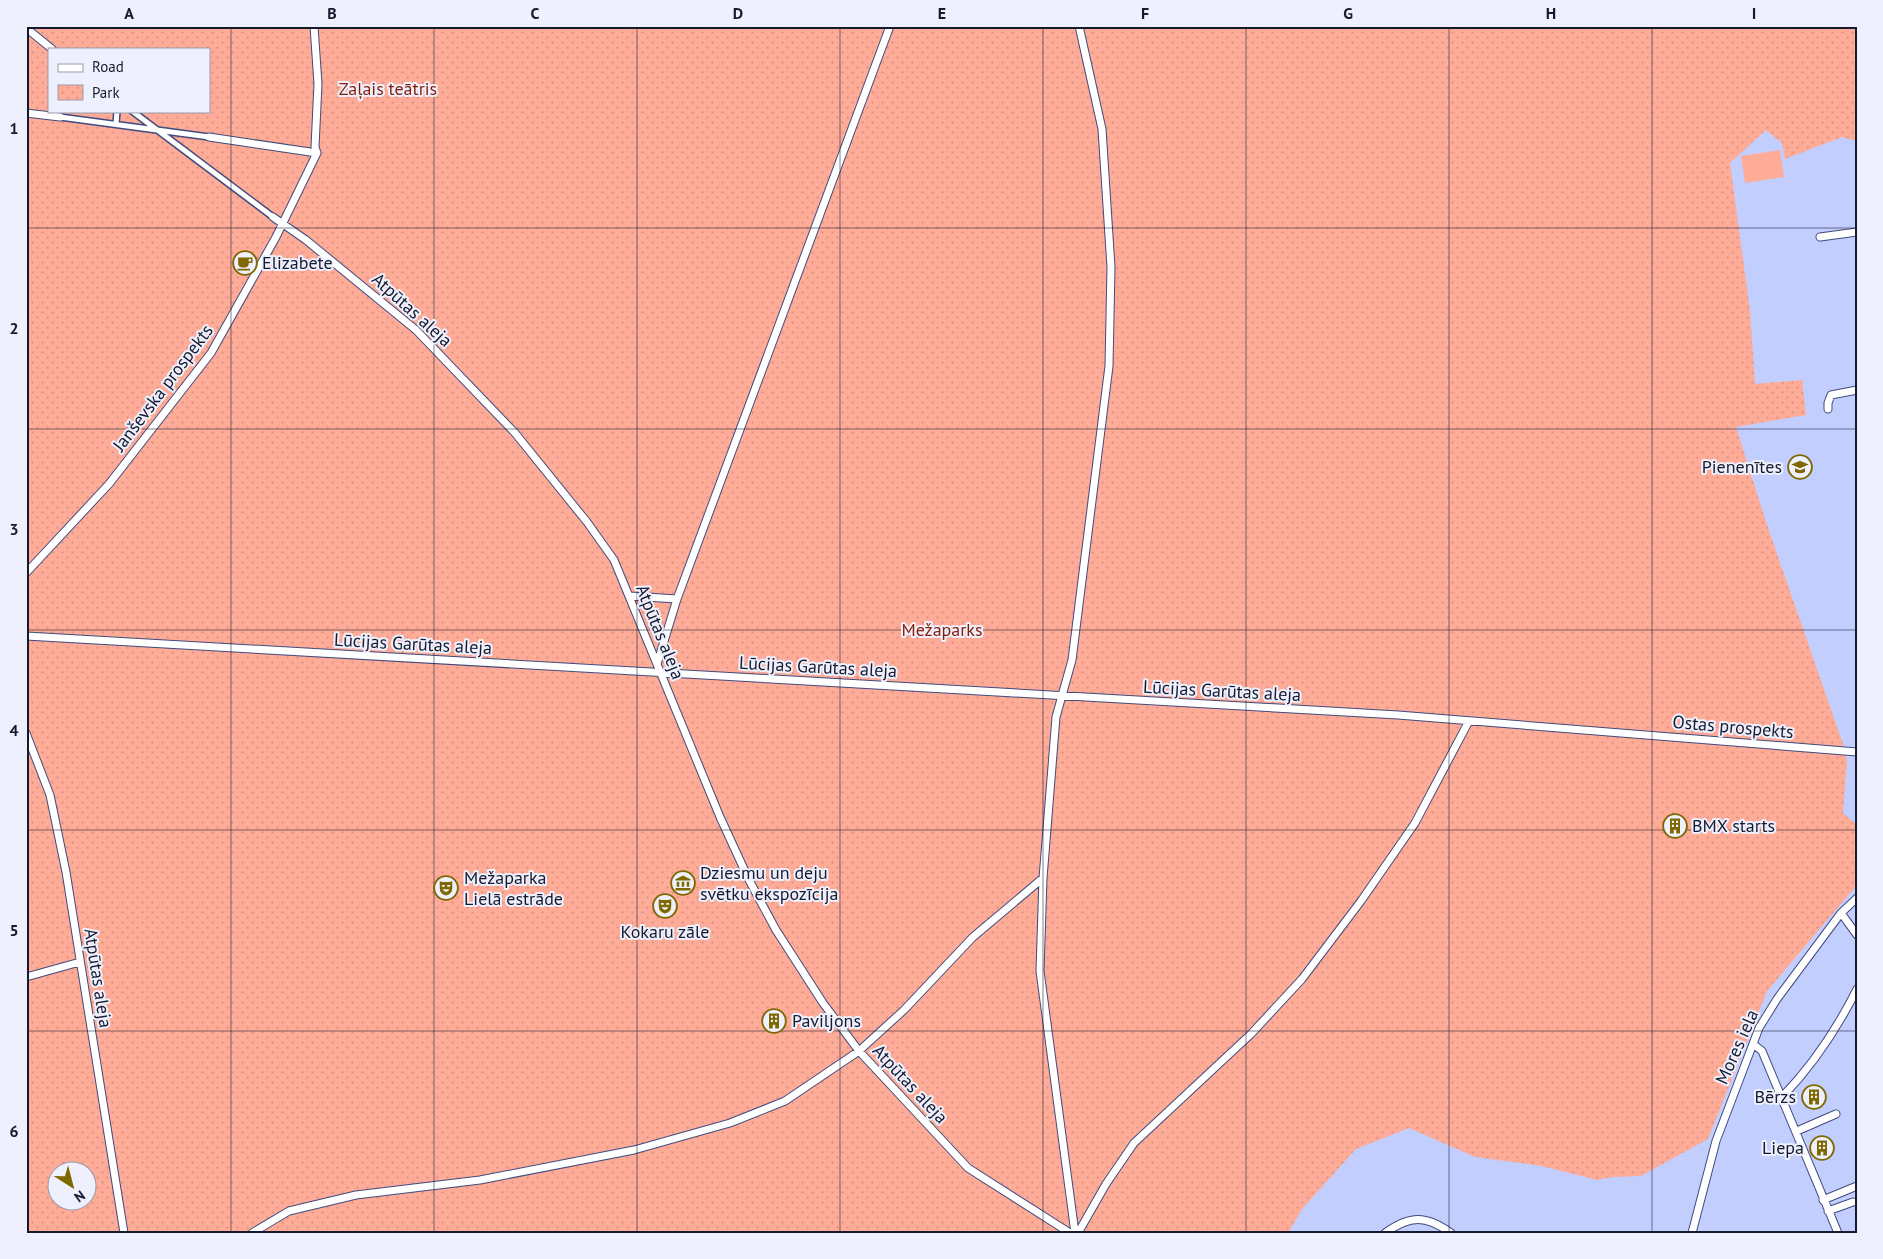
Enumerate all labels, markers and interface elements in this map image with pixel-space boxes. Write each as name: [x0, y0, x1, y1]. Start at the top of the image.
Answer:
text: A: [124, 3, 134, 23]
text: B: [327, 3, 337, 23]
text: C: [531, 3, 540, 23]
text: D: [733, 3, 743, 23]
text: E: [938, 3, 946, 23]
text: F: [1141, 3, 1149, 23]
text: G: [1343, 3, 1353, 23]
text: H: [1546, 3, 1556, 23]
text: I: [1752, 3, 1756, 23]
legend: [48, 48, 210, 112]
text: Road: [92, 57, 124, 76]
park label: Zaļais teātris: [339, 77, 437, 100]
text: Park: [92, 83, 120, 102]
text: 1: [9, 118, 19, 138]
cafe icon: Elizabete: [232, 250, 258, 276]
place label: Elizabete: [262, 251, 333, 274]
street label: Atpūtas aleja: [367, 268, 457, 352]
text: 2: [9, 318, 19, 338]
street label: Janševska prospekts: [107, 320, 218, 457]
school or university icon: Pienenītes: [1787, 454, 1813, 480]
place label: Pienenītes: [1702, 455, 1782, 478]
text: 3: [9, 519, 19, 539]
street label: Atpūtas aleja: [631, 581, 690, 683]
park label: Mežaparks: [901, 618, 983, 641]
street label: Lūcijas Garūtas aleja: [333, 628, 493, 659]
street label: Lūcijas Garūtas aleja: [738, 651, 898, 682]
street label: Lūcijas Garūtas aleja: [1142, 675, 1302, 706]
street label: Ostas prospekts: [1671, 710, 1795, 743]
text: 4: [9, 720, 19, 740]
building icon: BMX starts: [1662, 813, 1688, 839]
place label: BMX starts: [1692, 814, 1775, 837]
place label: Dziesmu un deju svētku ekspozīcija: [700, 861, 838, 905]
place label: Mežaparka Lielā estrāde: [464, 866, 563, 910]
museum icon: Dziesmu un deju svētku ekspozīcija: [670, 870, 696, 896]
theatre icon: Mežaparka Lielā estrāde: [433, 875, 459, 901]
theatre icon: Kokaru zāle: [652, 893, 678, 919]
text: 5: [9, 920, 19, 940]
place label: Kokaru zāle: [621, 920, 709, 943]
street label: Atpūtas aleja: [79, 927, 118, 1029]
street label: Mores iela: [1710, 1006, 1763, 1088]
building icon: Paviljons: [761, 1008, 787, 1034]
place label: Paviljons: [792, 1009, 861, 1032]
street label: Atpūtas aleja: [868, 1039, 953, 1128]
building icon: Bērzs: [1801, 1084, 1827, 1110]
place label: Bērzs: [1755, 1085, 1796, 1108]
text: 6: [9, 1121, 19, 1141]
building icon: Liepa: [1809, 1135, 1835, 1161]
place label: Liepa: [1762, 1136, 1804, 1159]
north arrow: [48, 1162, 98, 1212]
text: N: [71, 1187, 89, 1207]

